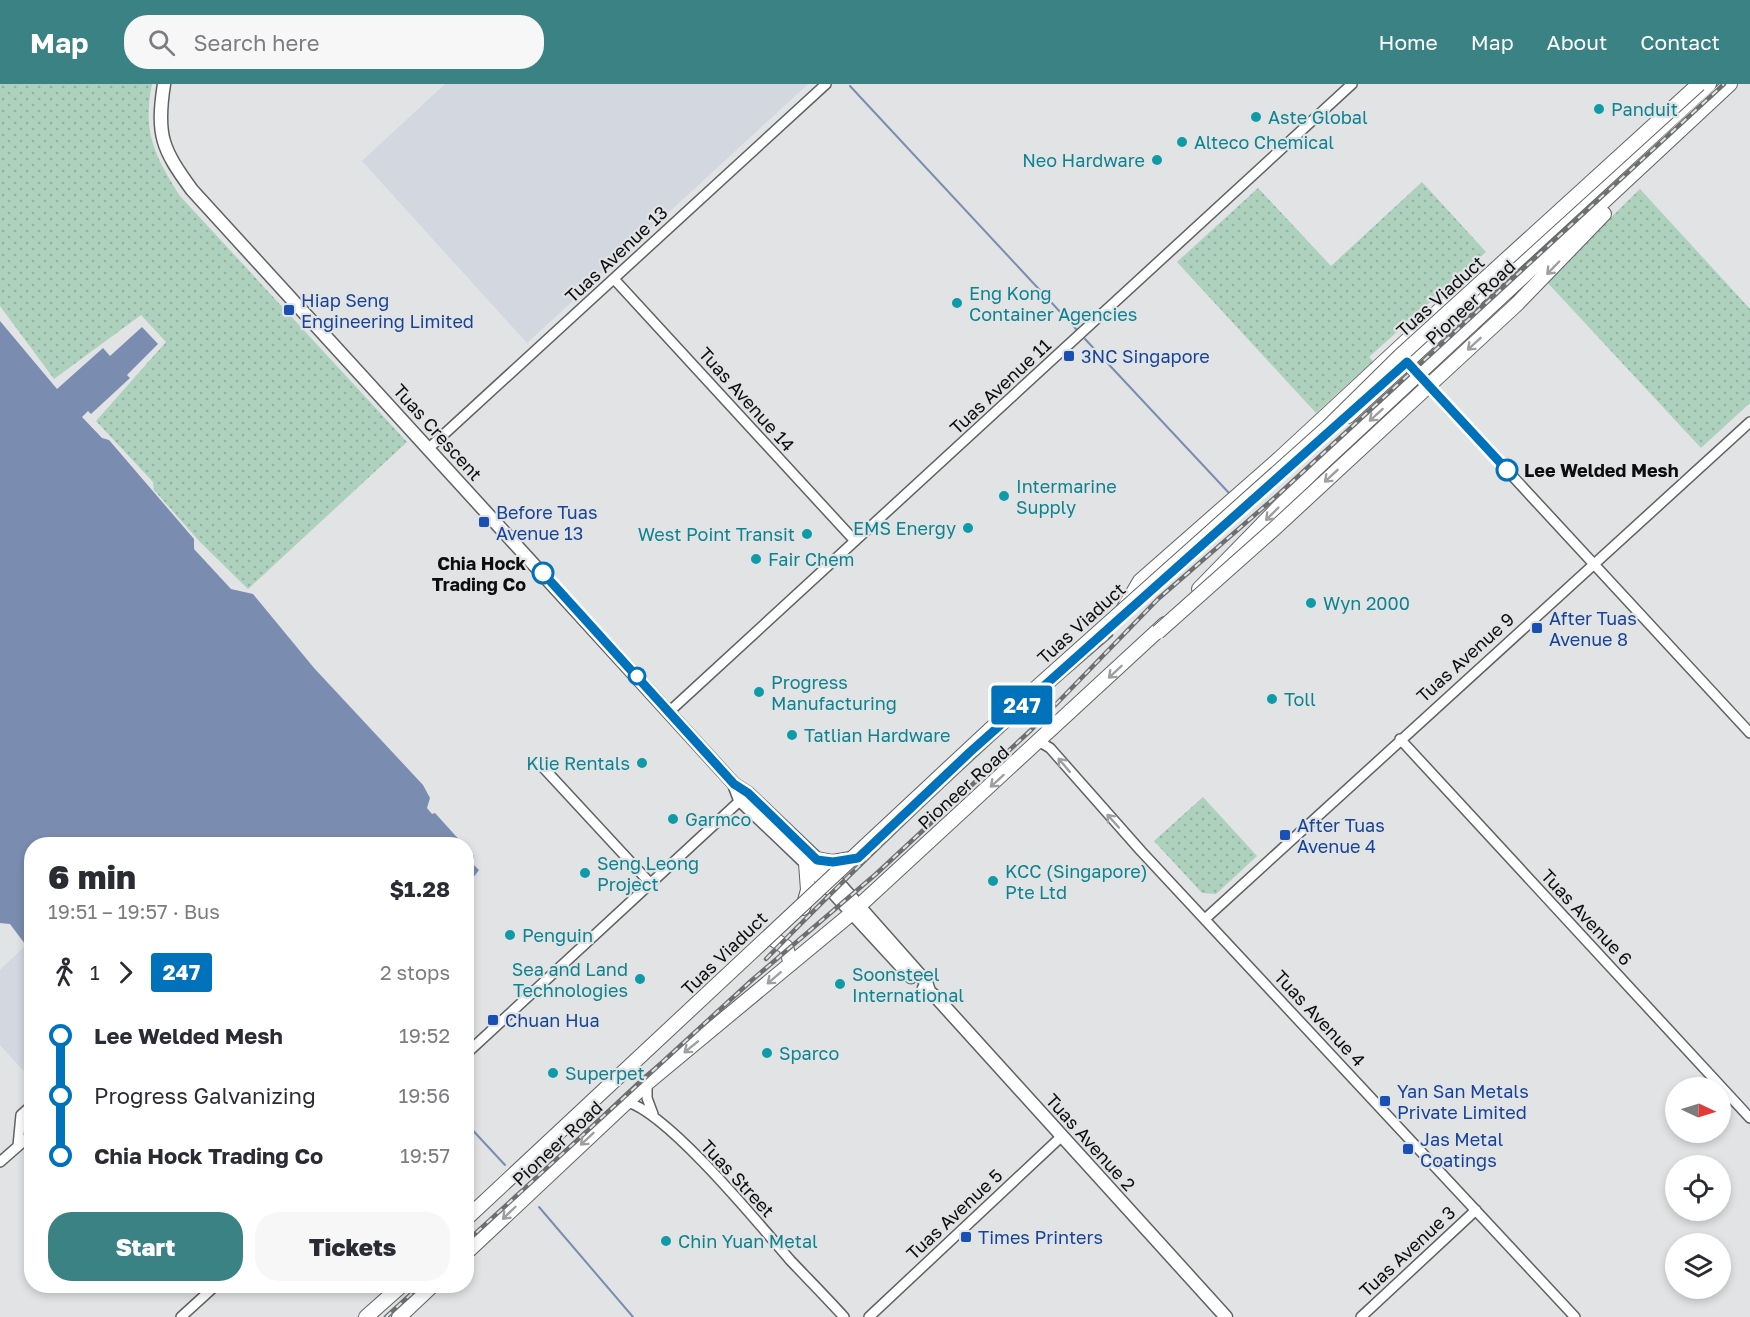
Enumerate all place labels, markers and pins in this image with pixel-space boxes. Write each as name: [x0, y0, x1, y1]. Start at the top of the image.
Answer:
place label: Panduit: [1611, 98, 1678, 120]
marker: Panduit: [1592, 102, 1606, 116]
place label: Aste Global: [1268, 106, 1368, 128]
marker: Aste Global: [1249, 110, 1263, 124]
place label: Alteco Chemical: [1194, 131, 1334, 153]
marker: Alteco Chemical: [1175, 135, 1189, 149]
place label: Neo Hardware: [1022, 149, 1145, 171]
marker: Neo Hardware: [1150, 153, 1164, 167]
place label: Eng Kong Container Agencies: [969, 282, 1137, 325]
place label: Hiap Seng Engineering Limited: [301, 289, 474, 332]
marker: Eng Kong Container Agencies: [950, 296, 964, 310]
marker: Hiap Seng Engineering Limited: [282, 303, 296, 317]
place label: 3NC Singapore: [1081, 345, 1210, 367]
marker: 3NC Singapore: [1062, 349, 1076, 363]
marker: Lee Welded Mesh: [1496, 459, 1518, 481]
place label: Lee Welded Mesh: [1524, 459, 1679, 481]
place label: Intermarine Supply: [1016, 475, 1117, 518]
marker: Intermarine Supply: [997, 489, 1011, 503]
place label: Before Tuas Avenue 13: [496, 501, 597, 544]
marker: Before Tuas Avenue 13: [477, 515, 491, 529]
place label: EMS Energy: [853, 517, 956, 539]
marker: EMS Energy: [961, 521, 975, 535]
place label: West Point Transit: [638, 523, 795, 545]
marker: West Point Transit: [800, 527, 814, 541]
place label: Fair Chem: [768, 548, 855, 570]
place label: Chia Hock Trading Co: [432, 552, 527, 595]
marker: Fair Chem: [749, 552, 763, 566]
marker: Chia Hock Trading Co: [532, 562, 554, 584]
place label: Wyn 2000: [1323, 592, 1410, 614]
marker: Wyn 2000: [1304, 596, 1318, 610]
place label: After Tuas Avenue 8: [1549, 607, 1637, 650]
marker: After Tuas Avenue 8: [1530, 621, 1544, 635]
unlabelled marker: [628, 667, 646, 685]
place label: Progress Manufacturing: [771, 671, 897, 714]
marker: Progress Manufacturing: [752, 685, 766, 699]
place label: Toll: [1284, 688, 1316, 710]
marker: Toll: [1265, 692, 1279, 706]
place label: Tatlian Hardware: [804, 724, 950, 746]
marker: Tatlian Hardware: [785, 728, 799, 742]
place label: Klie Rentals: [526, 752, 630, 774]
marker: Klie Rentals: [635, 756, 649, 770]
place label: Garmco: [685, 808, 751, 830]
marker: Garmco: [666, 812, 680, 826]
place label: After Tuas Avenue 4: [1297, 814, 1385, 857]
marker: After Tuas Avenue 4: [1278, 828, 1292, 842]
place label: Seng Leong Project: [597, 852, 699, 895]
place label: KCC (Singapore) Pte Ltd: [1005, 860, 1148, 903]
marker: Seng Leong Project: [578, 866, 592, 880]
marker: KCC (Singapore) Pte Ltd: [986, 874, 1000, 888]
place label: Penguin: [522, 924, 593, 946]
marker: Penguin: [503, 928, 517, 942]
place label: Sea and Land Technologies: [512, 958, 628, 1001]
place label: Soonsteel International: [852, 963, 964, 1006]
marker: Sea and Land Technologies: [633, 972, 647, 986]
marker: Soonsteel International: [833, 977, 847, 991]
place label: Chuan Hua: [505, 1009, 600, 1031]
marker: Chuan Hua: [486, 1013, 500, 1027]
place label: Sparco: [779, 1042, 839, 1064]
marker: Sparco: [760, 1046, 774, 1060]
place label: Superpet: [565, 1062, 645, 1084]
marker: Superpet: [546, 1066, 560, 1080]
place label: Yan San Metals Private Limited: [1397, 1080, 1529, 1123]
marker: Yan San Metals Private Limited: [1378, 1094, 1392, 1108]
place label: Jas Metal Coatings: [1420, 1128, 1503, 1171]
marker: Jas Metal Coatings: [1401, 1142, 1415, 1156]
place label: Times Printers: [978, 1226, 1103, 1248]
place label: Chin Yuan Metal: [678, 1230, 818, 1252]
marker: Times Printers: [959, 1230, 973, 1244]
marker: Chin Yuan Metal: [659, 1234, 673, 1248]

